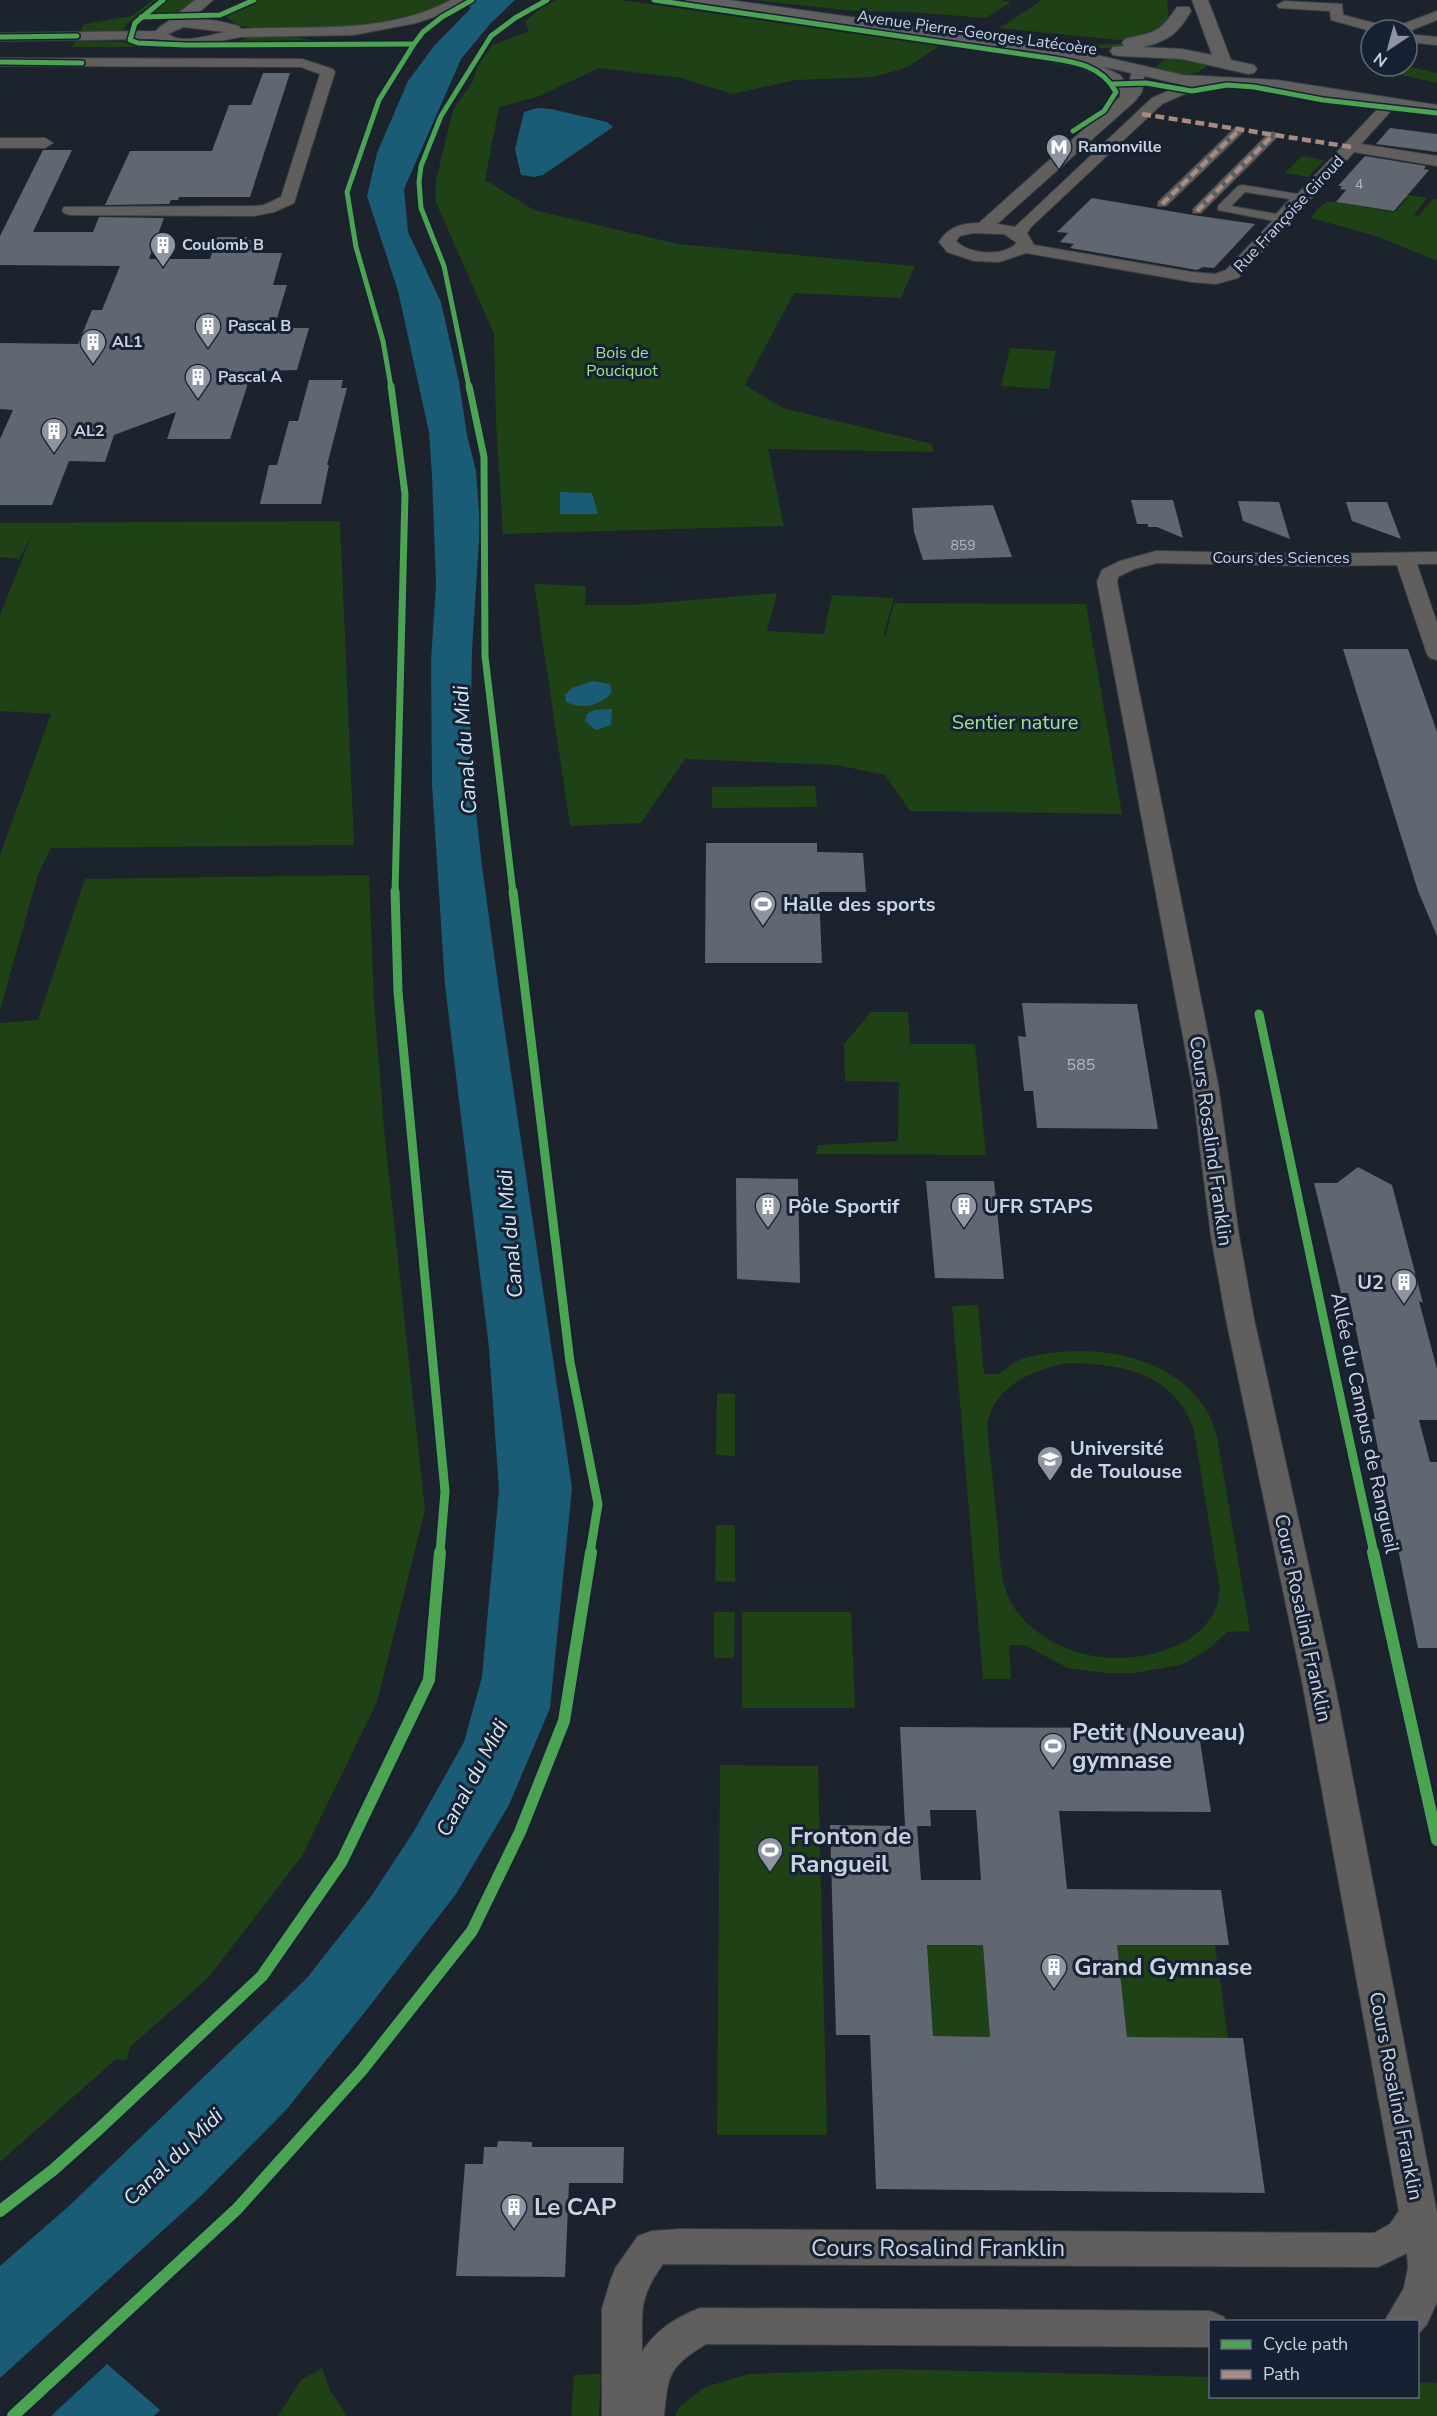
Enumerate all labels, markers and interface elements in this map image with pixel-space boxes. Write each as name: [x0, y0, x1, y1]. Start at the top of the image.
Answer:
street label: Avenue Pierre-Georges Latécoère: [856, 5, 1098, 61]
north arrow: [1359, 18, 1419, 78]
text: N: [1369, 47, 1392, 72]
metro station icon: Ramonville: [1044, 132, 1074, 170]
place label: Ramonville: [1078, 136, 1162, 158]
street label: Rue Françoise Giroud: [1229, 151, 1349, 277]
house number: 4: [1355, 175, 1363, 194]
building icon: Coulomb B: [148, 230, 178, 268]
place label: Coulomb B: [182, 234, 264, 256]
building icon: Pascal B: [193, 311, 223, 349]
place label: Pascal B: [228, 315, 291, 337]
building icon: AL1: [78, 327, 108, 365]
place label: AL1: [112, 331, 143, 353]
park label: Bois de Pouciquot: [586, 342, 658, 382]
building icon: Pascal A: [183, 362, 213, 400]
place label: Pascal A: [218, 366, 282, 388]
building icon: AL2: [39, 416, 69, 454]
place label: AL2: [74, 420, 105, 442]
house number: 859: [950, 536, 976, 555]
street label: Cours des Sciences: [1212, 547, 1350, 569]
water label: Canal du Midi: [446, 684, 483, 815]
park label: Sentier nature: [952, 709, 1078, 736]
sports icon: Halle des sports: [748, 889, 778, 927]
place label: Halle des sports: [783, 891, 936, 918]
street label: Cours Rosalind Franklin: [1183, 1034, 1239, 1248]
house number: 585: [1067, 1054, 1095, 1076]
water label: Canal du Midi: [490, 1167, 530, 1299]
building icon: Pôle Sportif: [753, 1191, 783, 1229]
building icon: UFR STAPS: [949, 1191, 979, 1229]
place label: Pôle Sportif: [788, 1193, 900, 1220]
place label: UFR STAPS: [984, 1193, 1093, 1220]
building icon: U2: [1389, 1267, 1419, 1305]
place label: U2: [1357, 1269, 1384, 1296]
street label: Allée du Campus de Rangueil: [1324, 1290, 1406, 1556]
place label: Université de Toulouse: [1070, 1435, 1182, 1485]
school or university icon: Université de Toulouse: [1035, 1444, 1065, 1482]
street label: Cours Rosalind Franklin: [1268, 1512, 1338, 1724]
water label: Canal du Midi: [429, 1714, 515, 1842]
place label: Petit (Nouveau) gymnase: [1072, 1716, 1246, 1776]
sports icon: Petit (Nouveau) gymnase: [1038, 1731, 1068, 1769]
place label: Fronton de Rangueil: [790, 1820, 911, 1880]
sports icon: Fronton de Rangueil: [755, 1835, 785, 1873]
place label: Grand Gymnase: [1074, 1951, 1252, 1983]
building icon: Grand Gymnase: [1039, 1952, 1069, 1990]
street label: Cours Rosalind Franklin: [1363, 1989, 1429, 2203]
water label: Canal du Midi: [117, 2101, 230, 2212]
place label: Le CAP: [534, 2191, 616, 2223]
building icon: Le CAP: [499, 2192, 529, 2230]
street label: Cours Rosalind Franklin: [811, 2232, 1065, 2264]
legend: [1209, 2320, 1419, 2398]
text: Cycle path: [1263, 2332, 1348, 2356]
text: Path: [1263, 2362, 1300, 2386]

